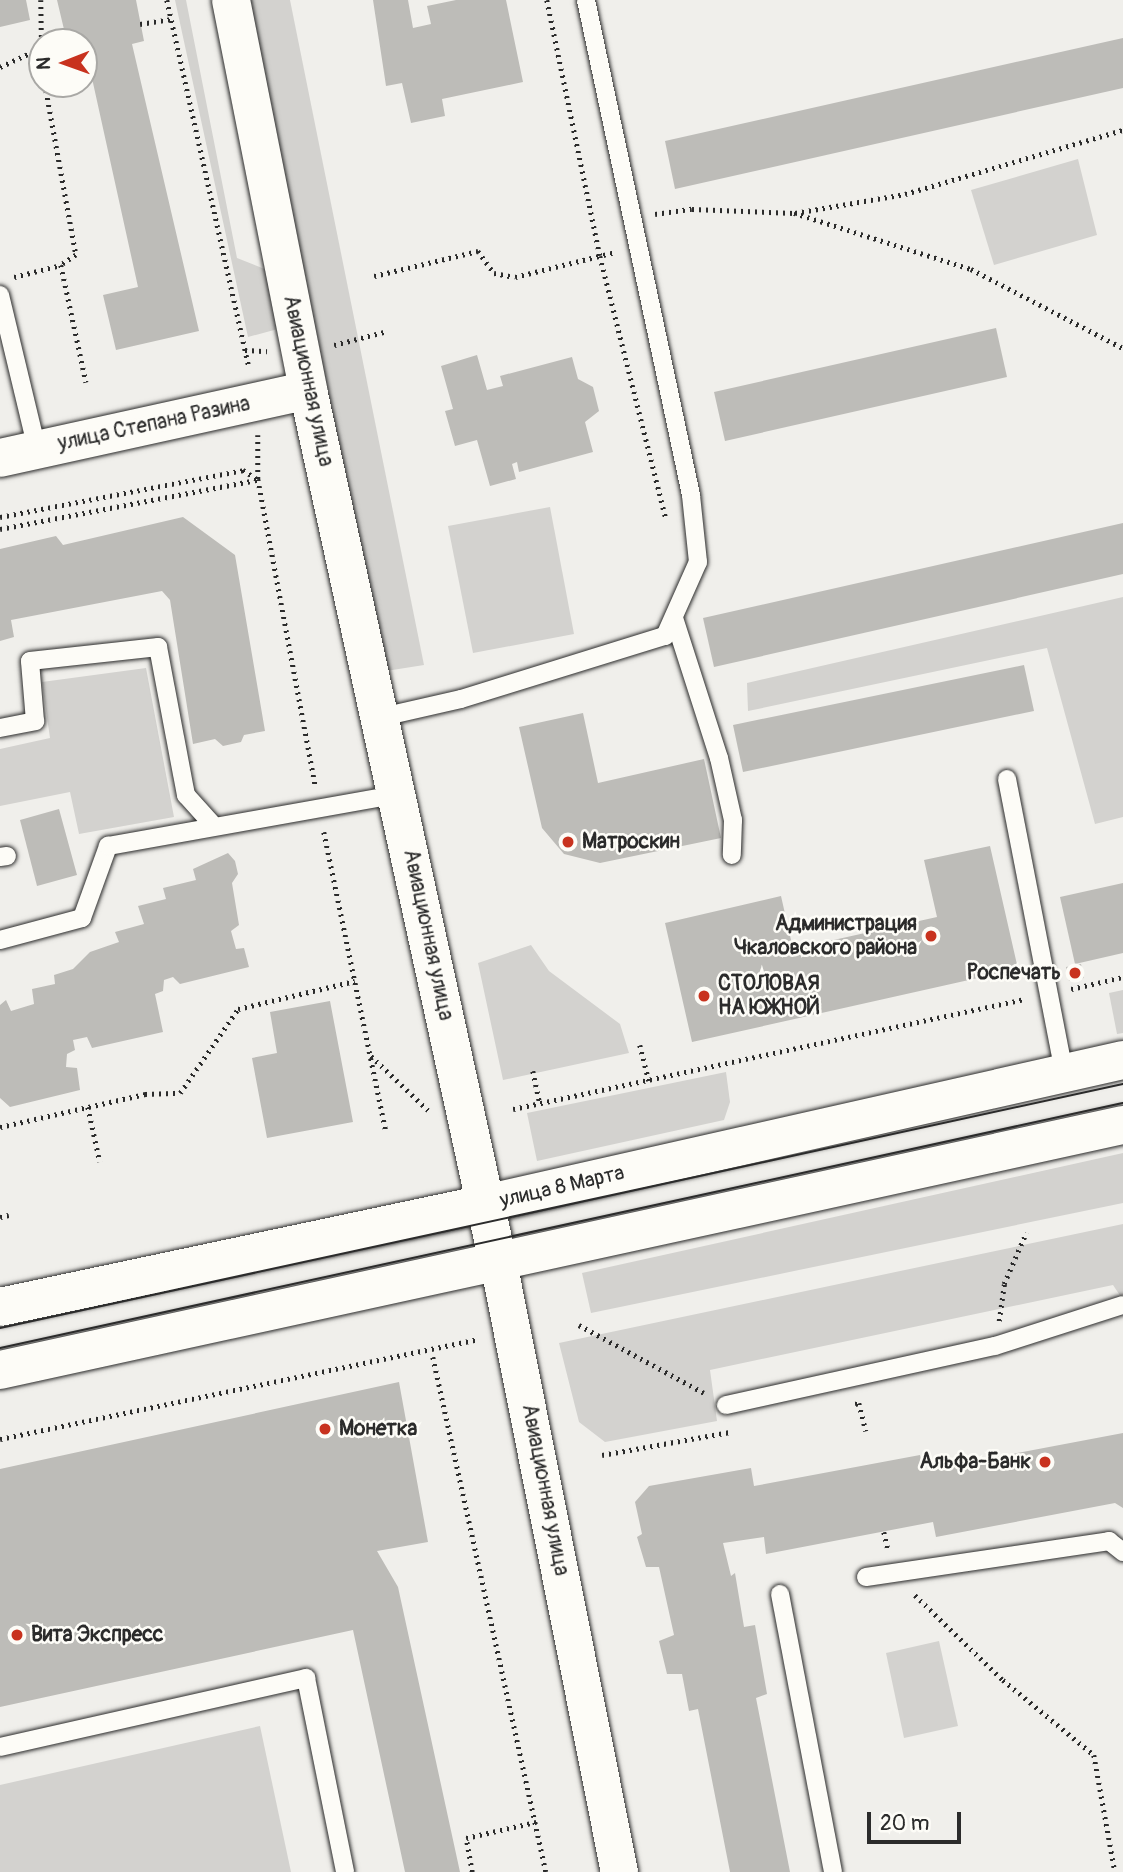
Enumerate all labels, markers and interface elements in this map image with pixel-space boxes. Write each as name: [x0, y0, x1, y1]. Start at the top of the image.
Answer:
north arrow: [28, 28, 98, 98]
text: N: [32, 57, 56, 70]
street label: Авиационная улица: [278, 293, 338, 469]
street label: улица Степана Разина: [56, 391, 252, 457]
place label: Матроскин: [582, 829, 680, 855]
marker: Матроскин: [560, 834, 576, 850]
street label: Авиационная улица: [398, 847, 458, 1023]
place label: Администрация Чкаловского района: [734, 911, 917, 961]
marker: Администрация Чкаловского района: [923, 928, 939, 944]
place label: Роспечать: [967, 960, 1061, 986]
marker: Роспечать: [1067, 965, 1083, 981]
place label: СТОЛОВАЯ НА ЮЖНОЙ: [718, 971, 820, 1021]
marker: СТОЛОВАЯ НА ЮЖНОЙ: [696, 988, 712, 1004]
street label: улица 8 Марта: [497, 1160, 627, 1214]
street label: Авиационная улица: [516, 1402, 574, 1578]
place label: Монетка: [339, 1416, 417, 1442]
marker: Монетка: [317, 1421, 333, 1437]
place label: Альфа-Банк: [919, 1449, 1031, 1475]
marker: Альфа-Банк: [1037, 1454, 1053, 1470]
place label: Вита Экспресс: [31, 1622, 163, 1648]
marker: Вита Экспресс: [9, 1627, 25, 1643]
scale bar: [871, 1798, 965, 1842]
text: 20 m: [880, 1810, 929, 1837]

